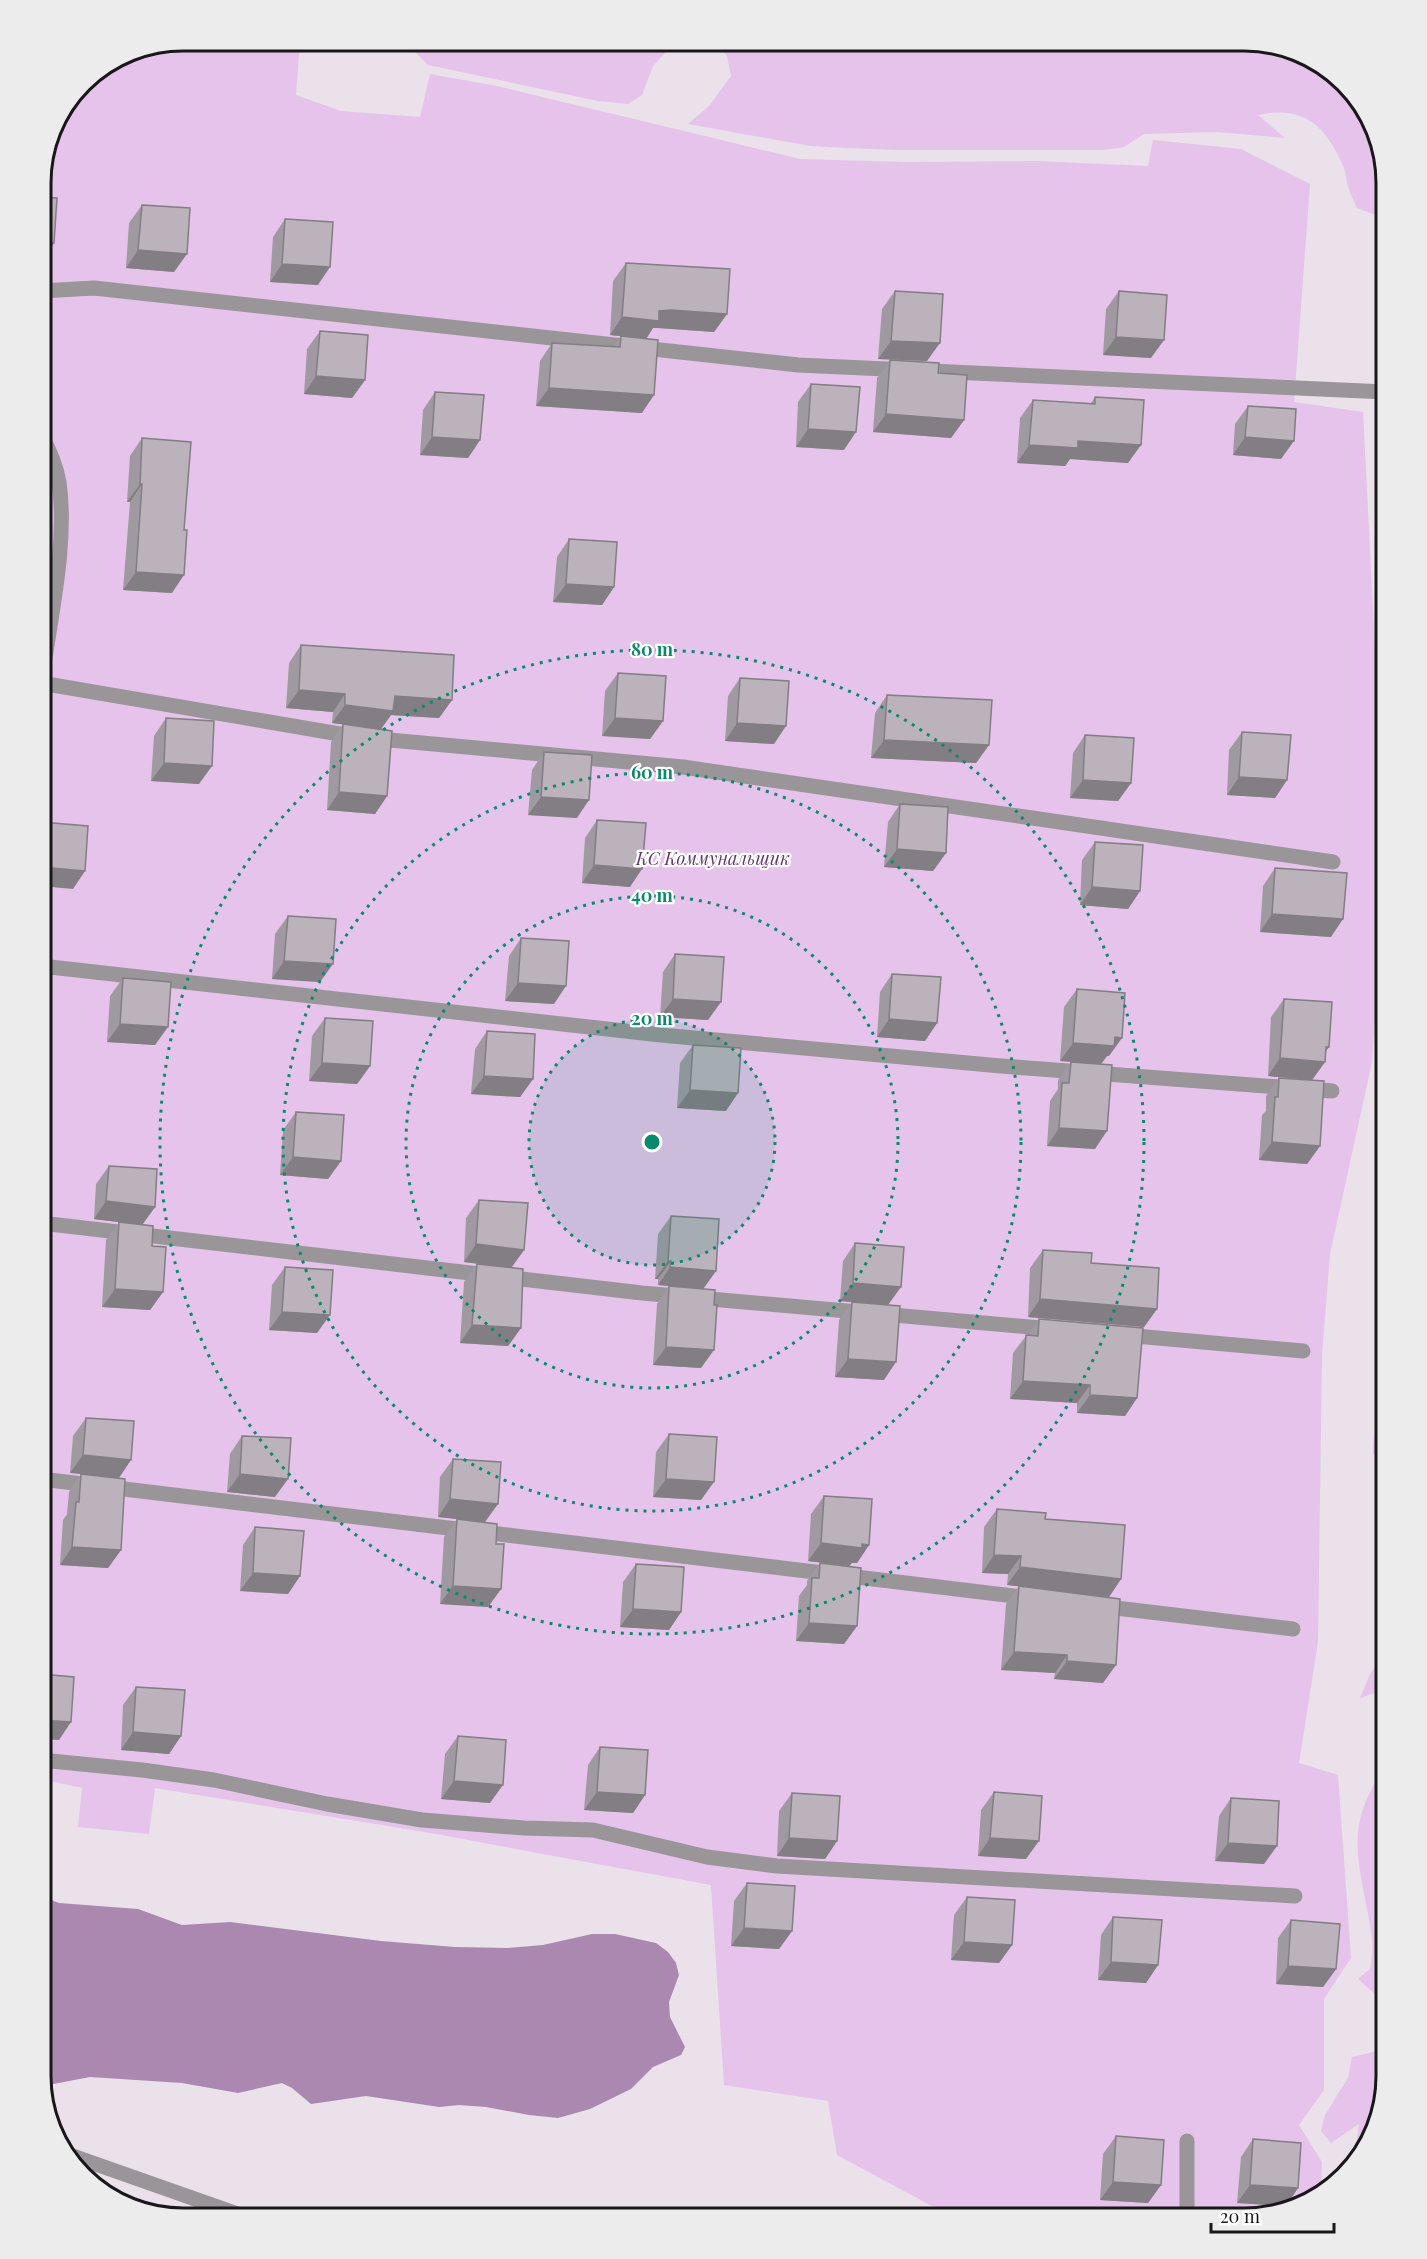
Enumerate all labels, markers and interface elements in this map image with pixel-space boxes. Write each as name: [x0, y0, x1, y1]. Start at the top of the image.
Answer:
text: 80 m: [631, 637, 674, 661]
text: 60 m: [631, 760, 674, 784]
park label: КС Коммунальщик: [635, 846, 790, 870]
text: 40 m: [631, 883, 674, 907]
text: 20 m: [631, 1006, 673, 1030]
centre of rings: [642, 1132, 662, 1152]
scale bar: [1211, 2196, 1334, 2234]
text: 20 m: [1220, 2204, 1260, 2228]

